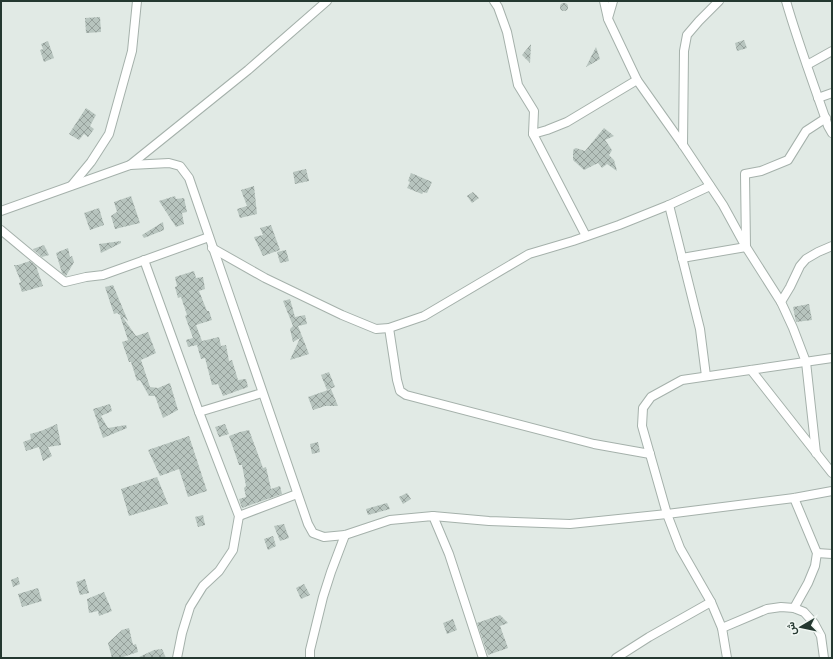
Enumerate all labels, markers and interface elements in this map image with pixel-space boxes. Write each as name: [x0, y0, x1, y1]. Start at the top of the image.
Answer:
north arrow: [781, 607, 821, 647]
text: ش: [784, 621, 799, 636]

